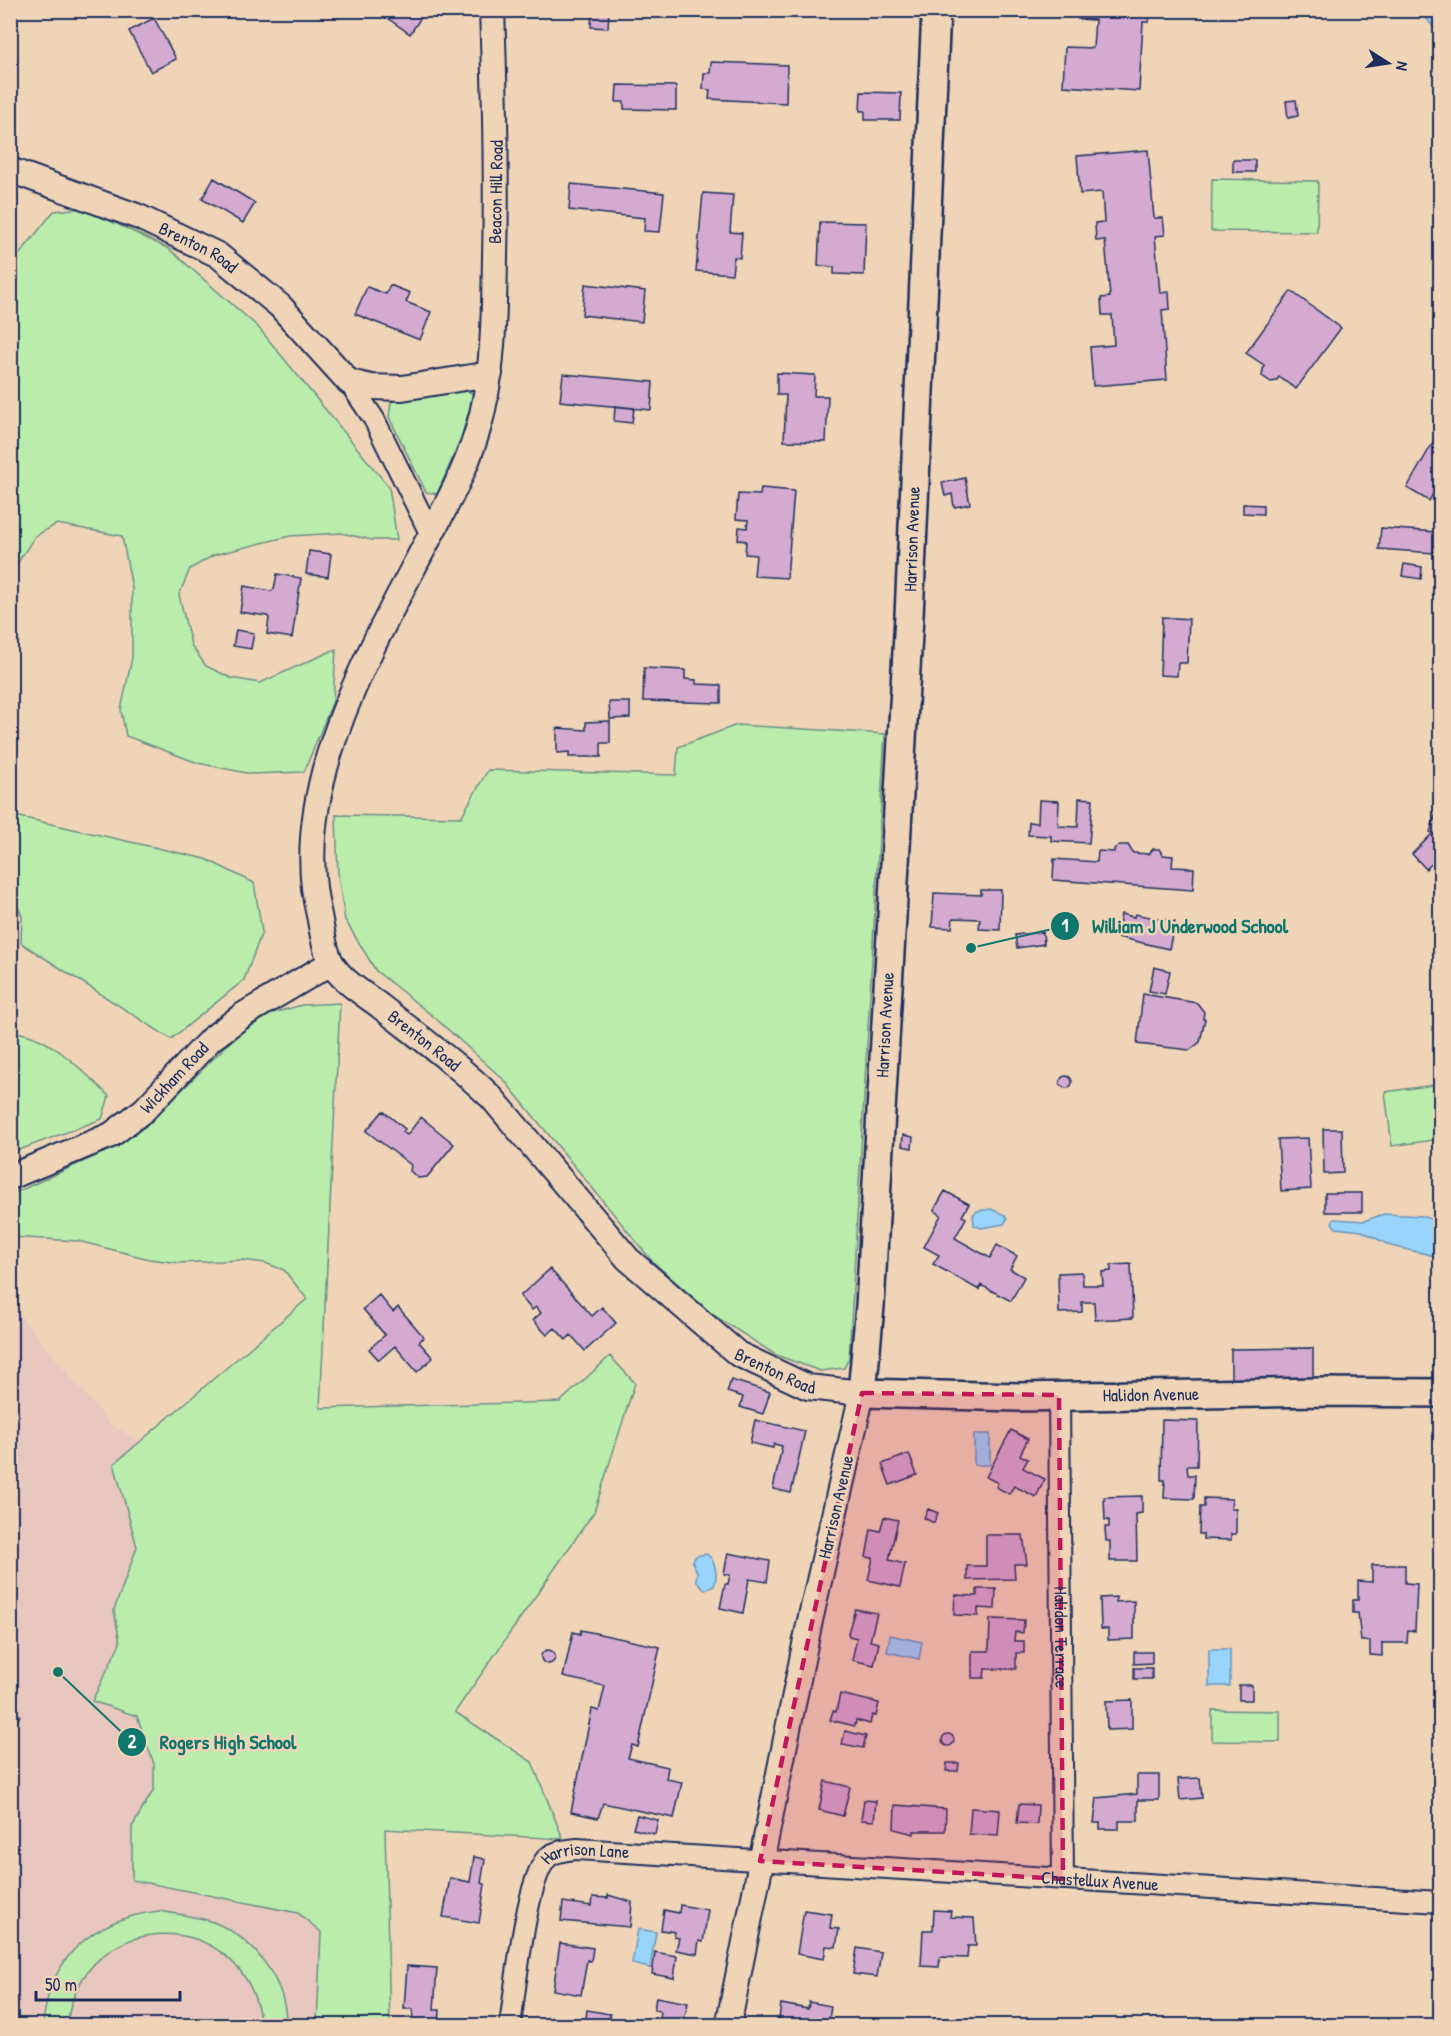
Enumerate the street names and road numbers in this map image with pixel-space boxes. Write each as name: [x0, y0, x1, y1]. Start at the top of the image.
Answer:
street label: Beacon Hill Road: [482, 140, 509, 244]
street label: Brenton Road: [155, 215, 244, 278]
street label: Harrison Avenue: [897, 486, 926, 592]
street label: Harrison Avenue: [869, 972, 900, 1078]
street label: Brenton Road: [383, 1004, 466, 1077]
street label: Wickham Road: [134, 1036, 214, 1119]
street label: Brenton Road: [731, 1341, 816, 1400]
street label: Halidon Avenue: [1102, 1381, 1199, 1408]
street label: Harrison Avenue: [811, 1453, 860, 1561]
street label: Halidon Terrace: [1049, 1586, 1074, 1688]
street label: Harrison Lane: [534, 1836, 630, 1870]
street label: Chastellux Avenue: [1040, 1865, 1159, 1897]

